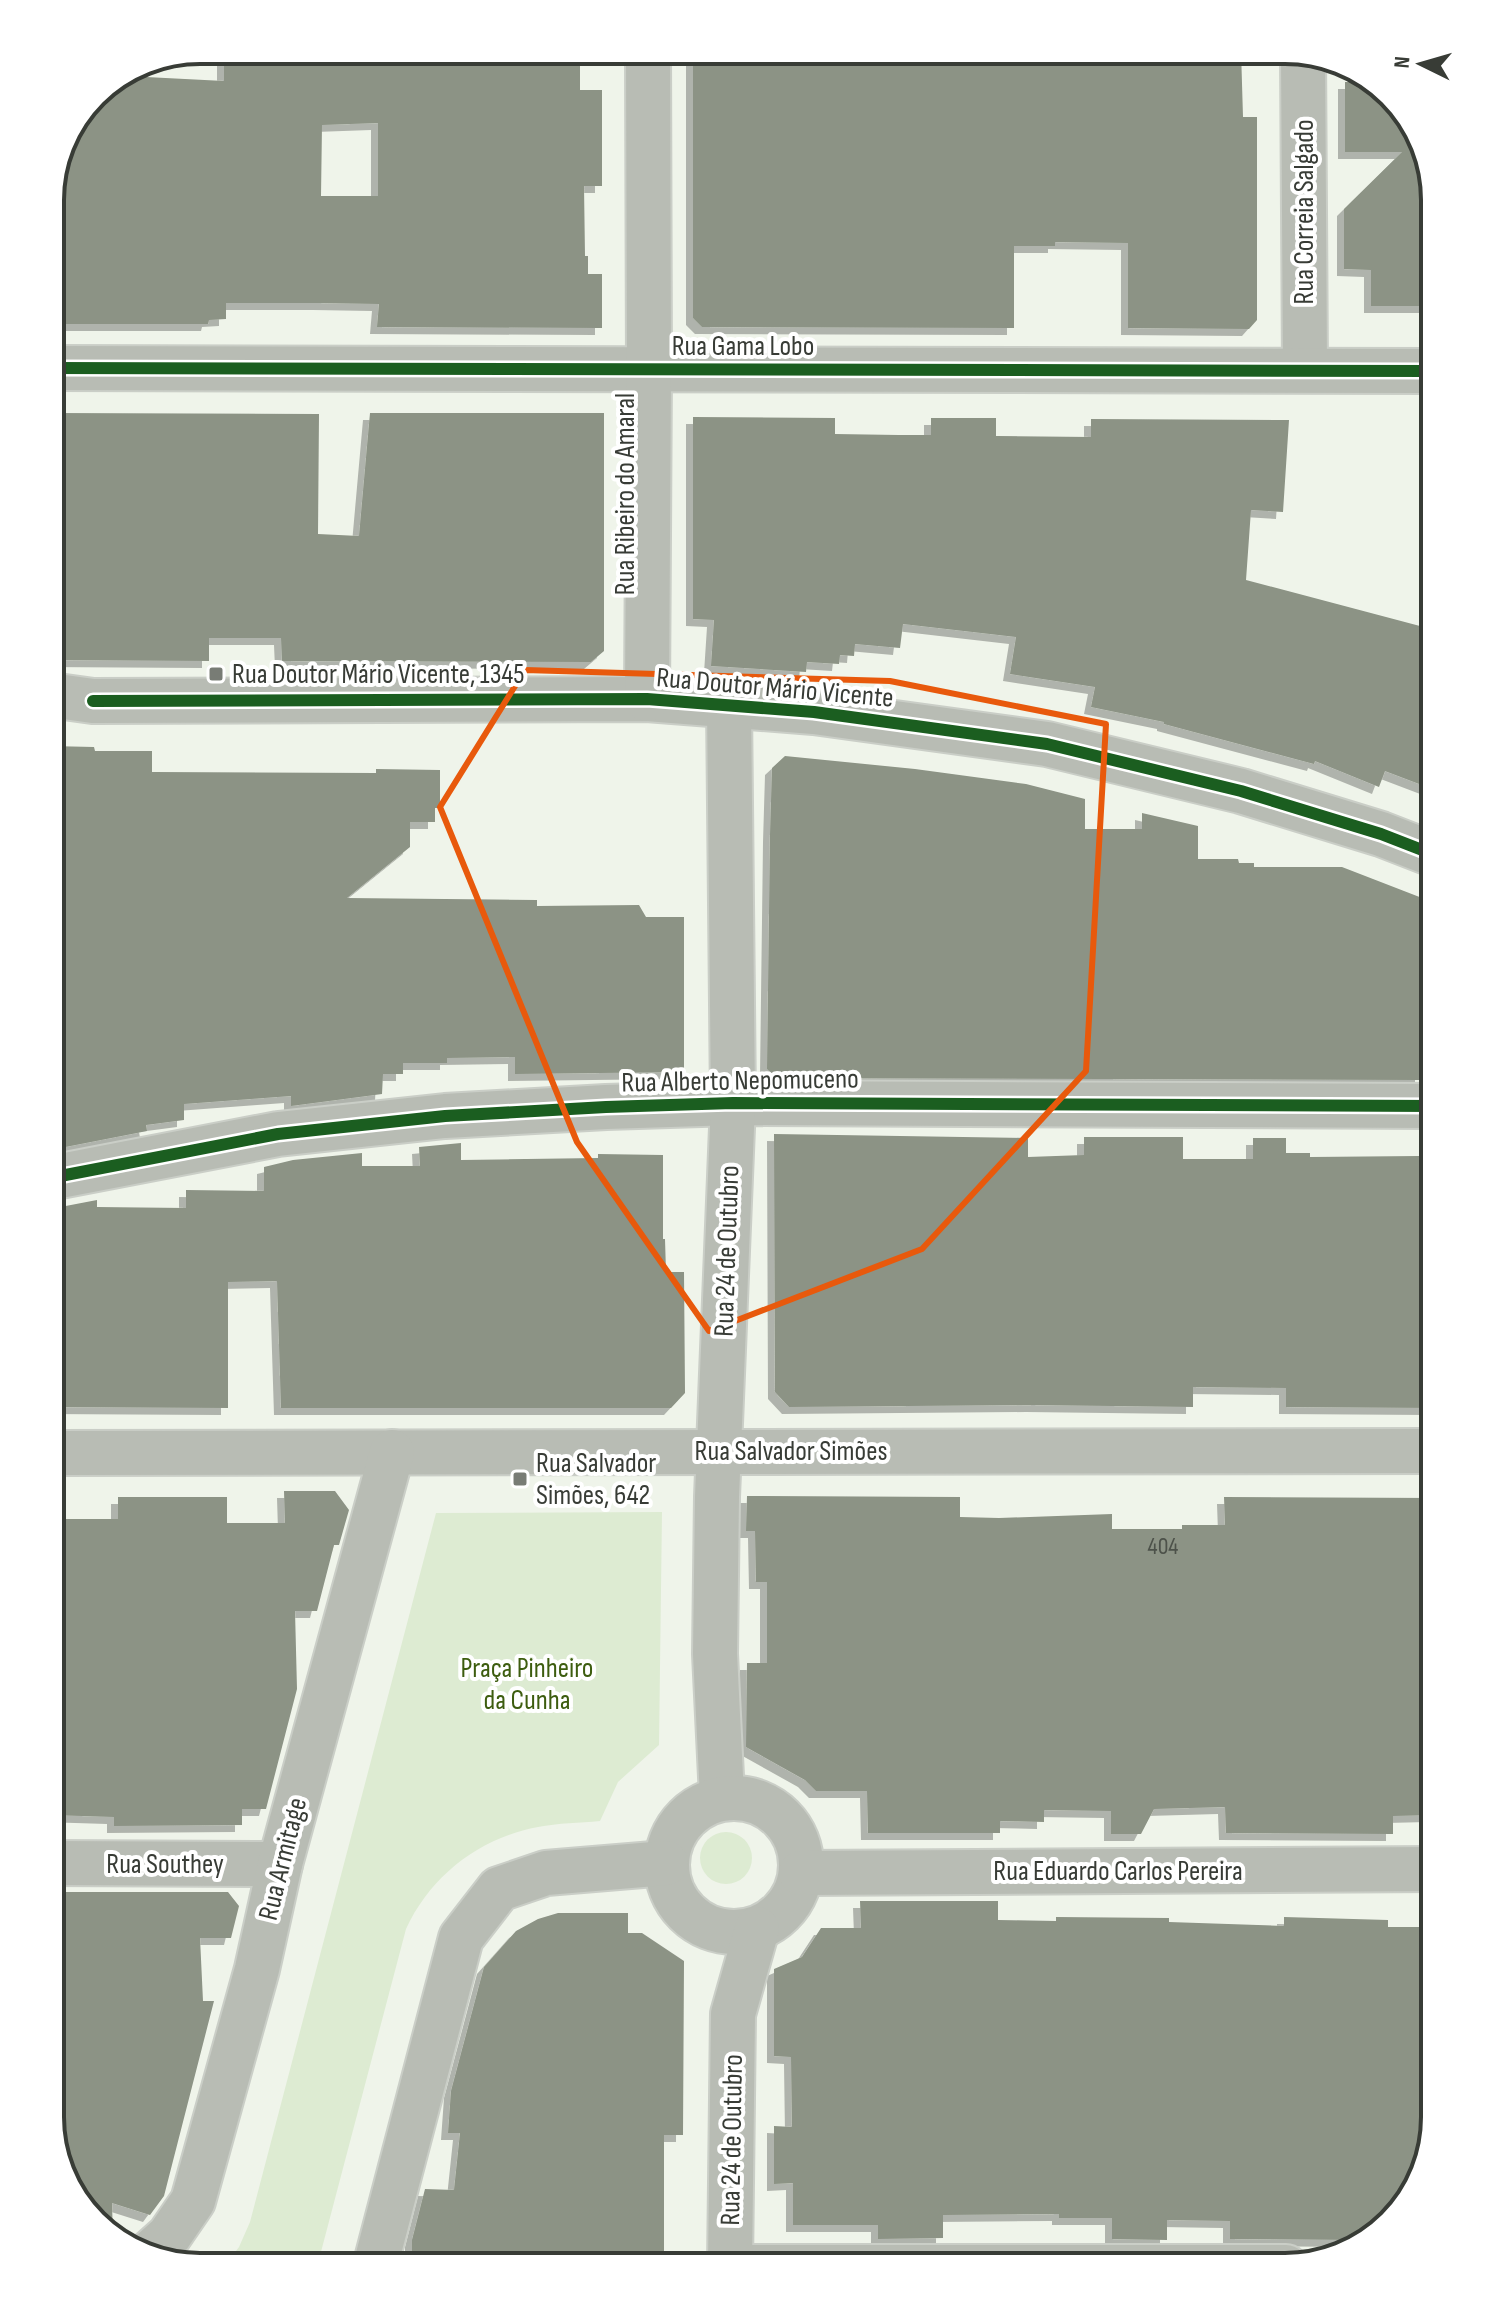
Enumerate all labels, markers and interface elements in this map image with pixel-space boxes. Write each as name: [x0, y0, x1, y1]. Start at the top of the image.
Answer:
north arrow: [1381, 24, 1461, 104]
text: N: [1389, 55, 1417, 69]
street label: Rua Correia Salgado: [1288, 120, 1321, 305]
street label: Rua Gama Lobo: [672, 330, 814, 363]
street label: Rua Ribeiro do Amaral: [609, 393, 642, 595]
place label: Rua Doutor Mário Vicente, 1345: [232, 658, 524, 691]
street label: Rua Doutor Mário Vicente: [655, 661, 895, 715]
marker: Rua Doutor Mário Vicente, 1345: [207, 665, 225, 683]
street label: Rua Alberto Nepomuceno: [621, 1062, 859, 1100]
street label: Rua 24 de Outubro: [708, 1165, 746, 1337]
street label: Rua Salvador Simões: [695, 1435, 887, 1468]
place label: Rua Salvador Simões, 642: [536, 1447, 656, 1512]
marker: Rua Salvador Simões, 642: [511, 1470, 529, 1488]
house number: 404: [1148, 1532, 1178, 1561]
park label: Praça Pinheiro da Cunha: [461, 1652, 593, 1717]
street label: Rua Armitage: [252, 1794, 314, 1924]
street label: Rua Southey: [106, 1848, 224, 1881]
street label: Rua Eduardo Carlos Pereira: [993, 1855, 1243, 1888]
street label: Rua 24 de Outubro: [714, 2054, 750, 2226]

